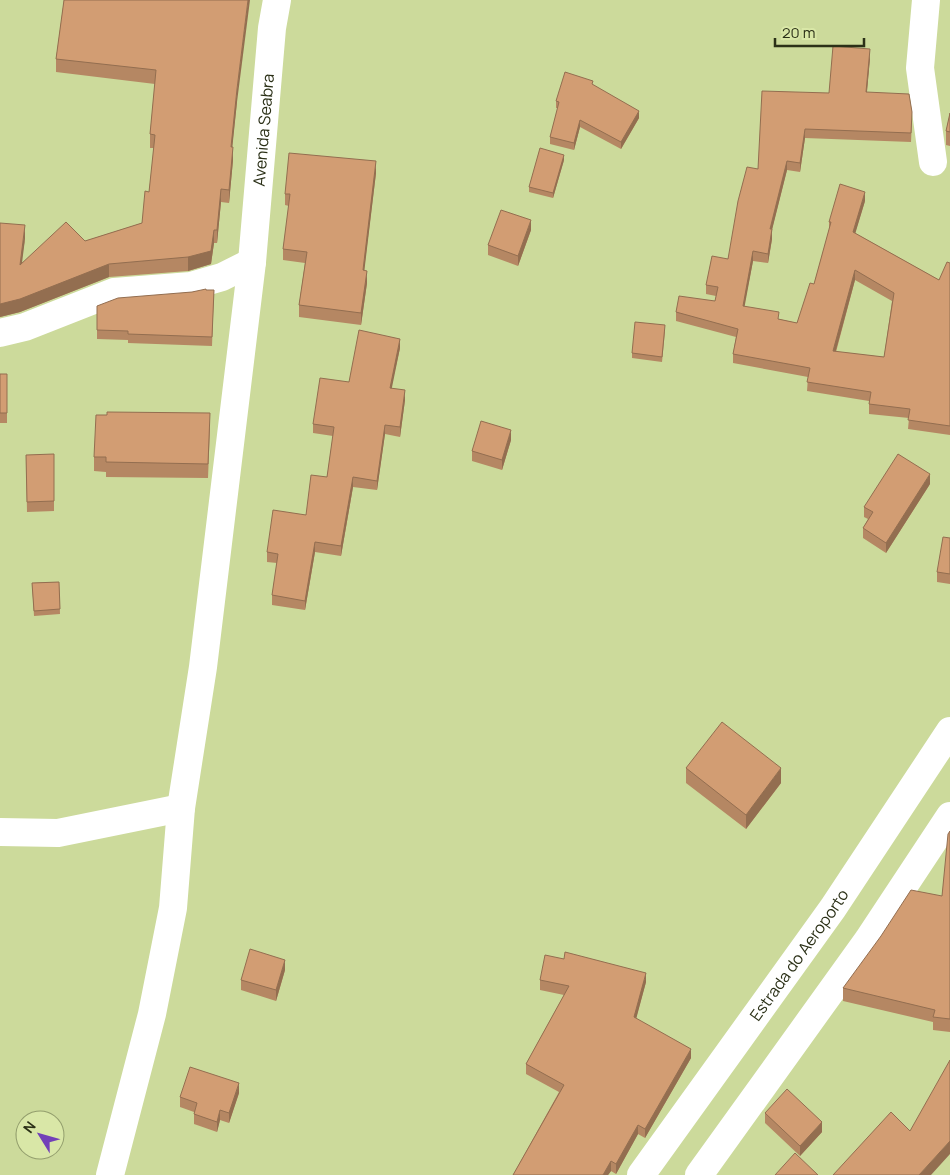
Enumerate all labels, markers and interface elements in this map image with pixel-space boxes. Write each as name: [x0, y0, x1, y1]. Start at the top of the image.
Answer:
scale bar: [775, 15, 864, 47]
text: 20 m: [782, 22, 815, 43]
street label: Avenida Seabra: [248, 73, 279, 187]
street label: Estrada do Aeroporto: [744, 885, 854, 1025]
north arrow: [15, 1110, 65, 1160]
text: N: [19, 1117, 40, 1137]

